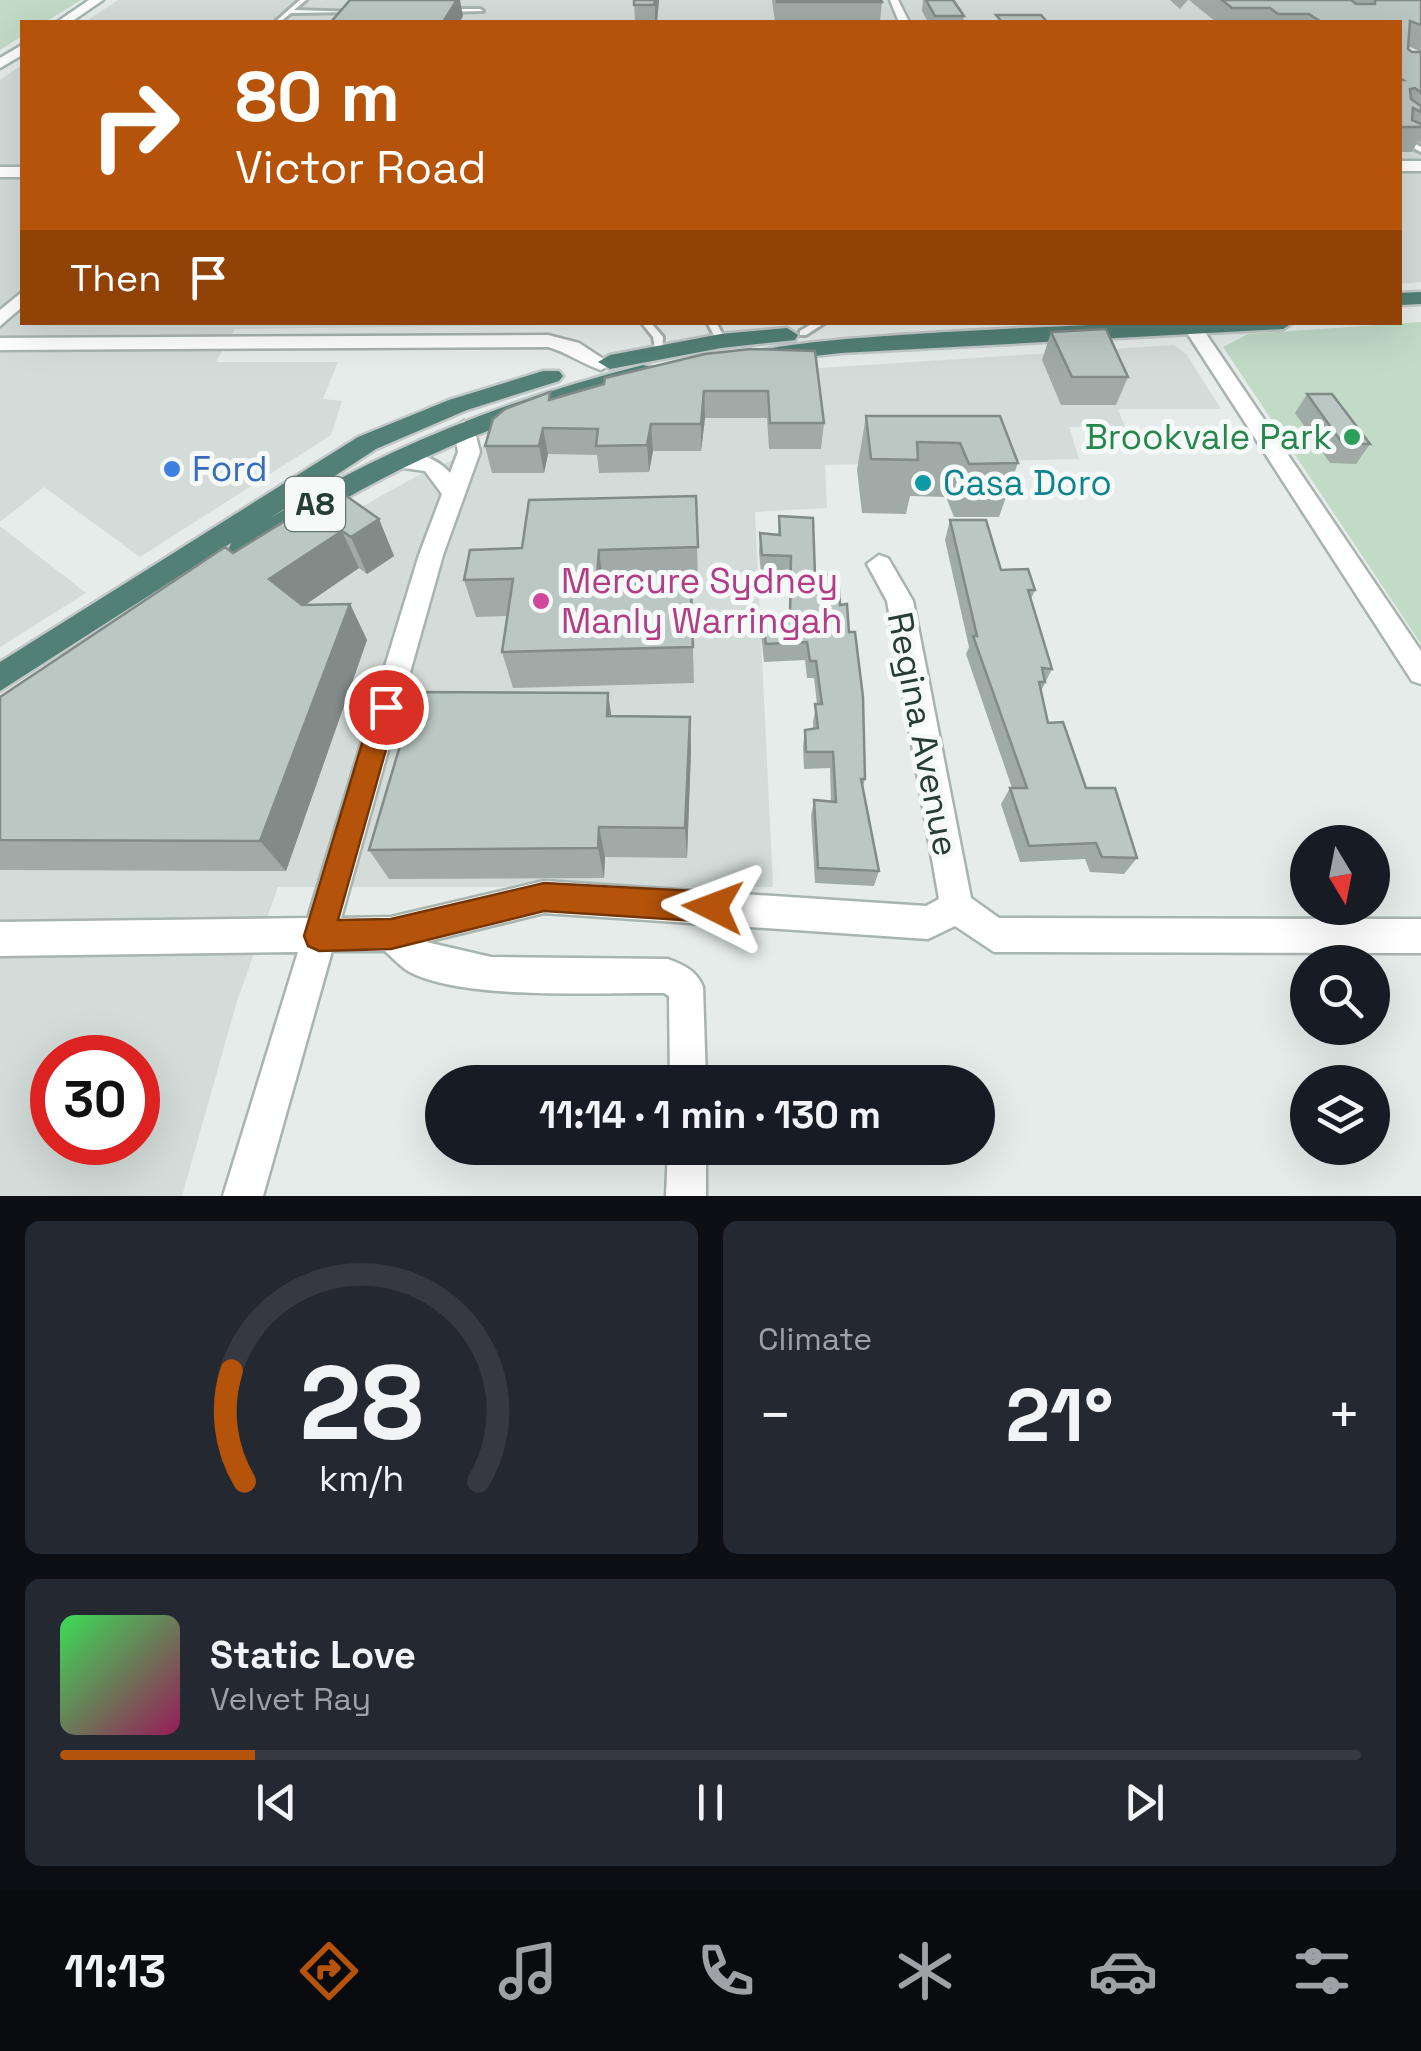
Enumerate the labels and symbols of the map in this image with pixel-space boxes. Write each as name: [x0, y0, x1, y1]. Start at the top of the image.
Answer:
place label: Brookvale Park: [1085, 415, 1332, 459]
marker: Brookvale Park: [1341, 426, 1363, 448]
place label: Ford: [192, 447, 267, 491]
marker: Ford: [161, 458, 183, 480]
place label: Casa Doro: [943, 461, 1112, 505]
marker: Casa Doro: [912, 472, 934, 494]
road number: A8: [285, 477, 345, 531]
place label: Mercure Sydney Manly Warringah: [561, 559, 842, 643]
marker: Mercure Sydney Manly Warringah: [530, 590, 552, 612]
street label: Regina Avenue: [878, 608, 968, 860]
pin: [344, 665, 429, 750]
north arrow: [1290, 825, 1390, 925]
position arrow: [661, 855, 765, 959]
speed limit sign: 30: [30, 1035, 160, 1165]

